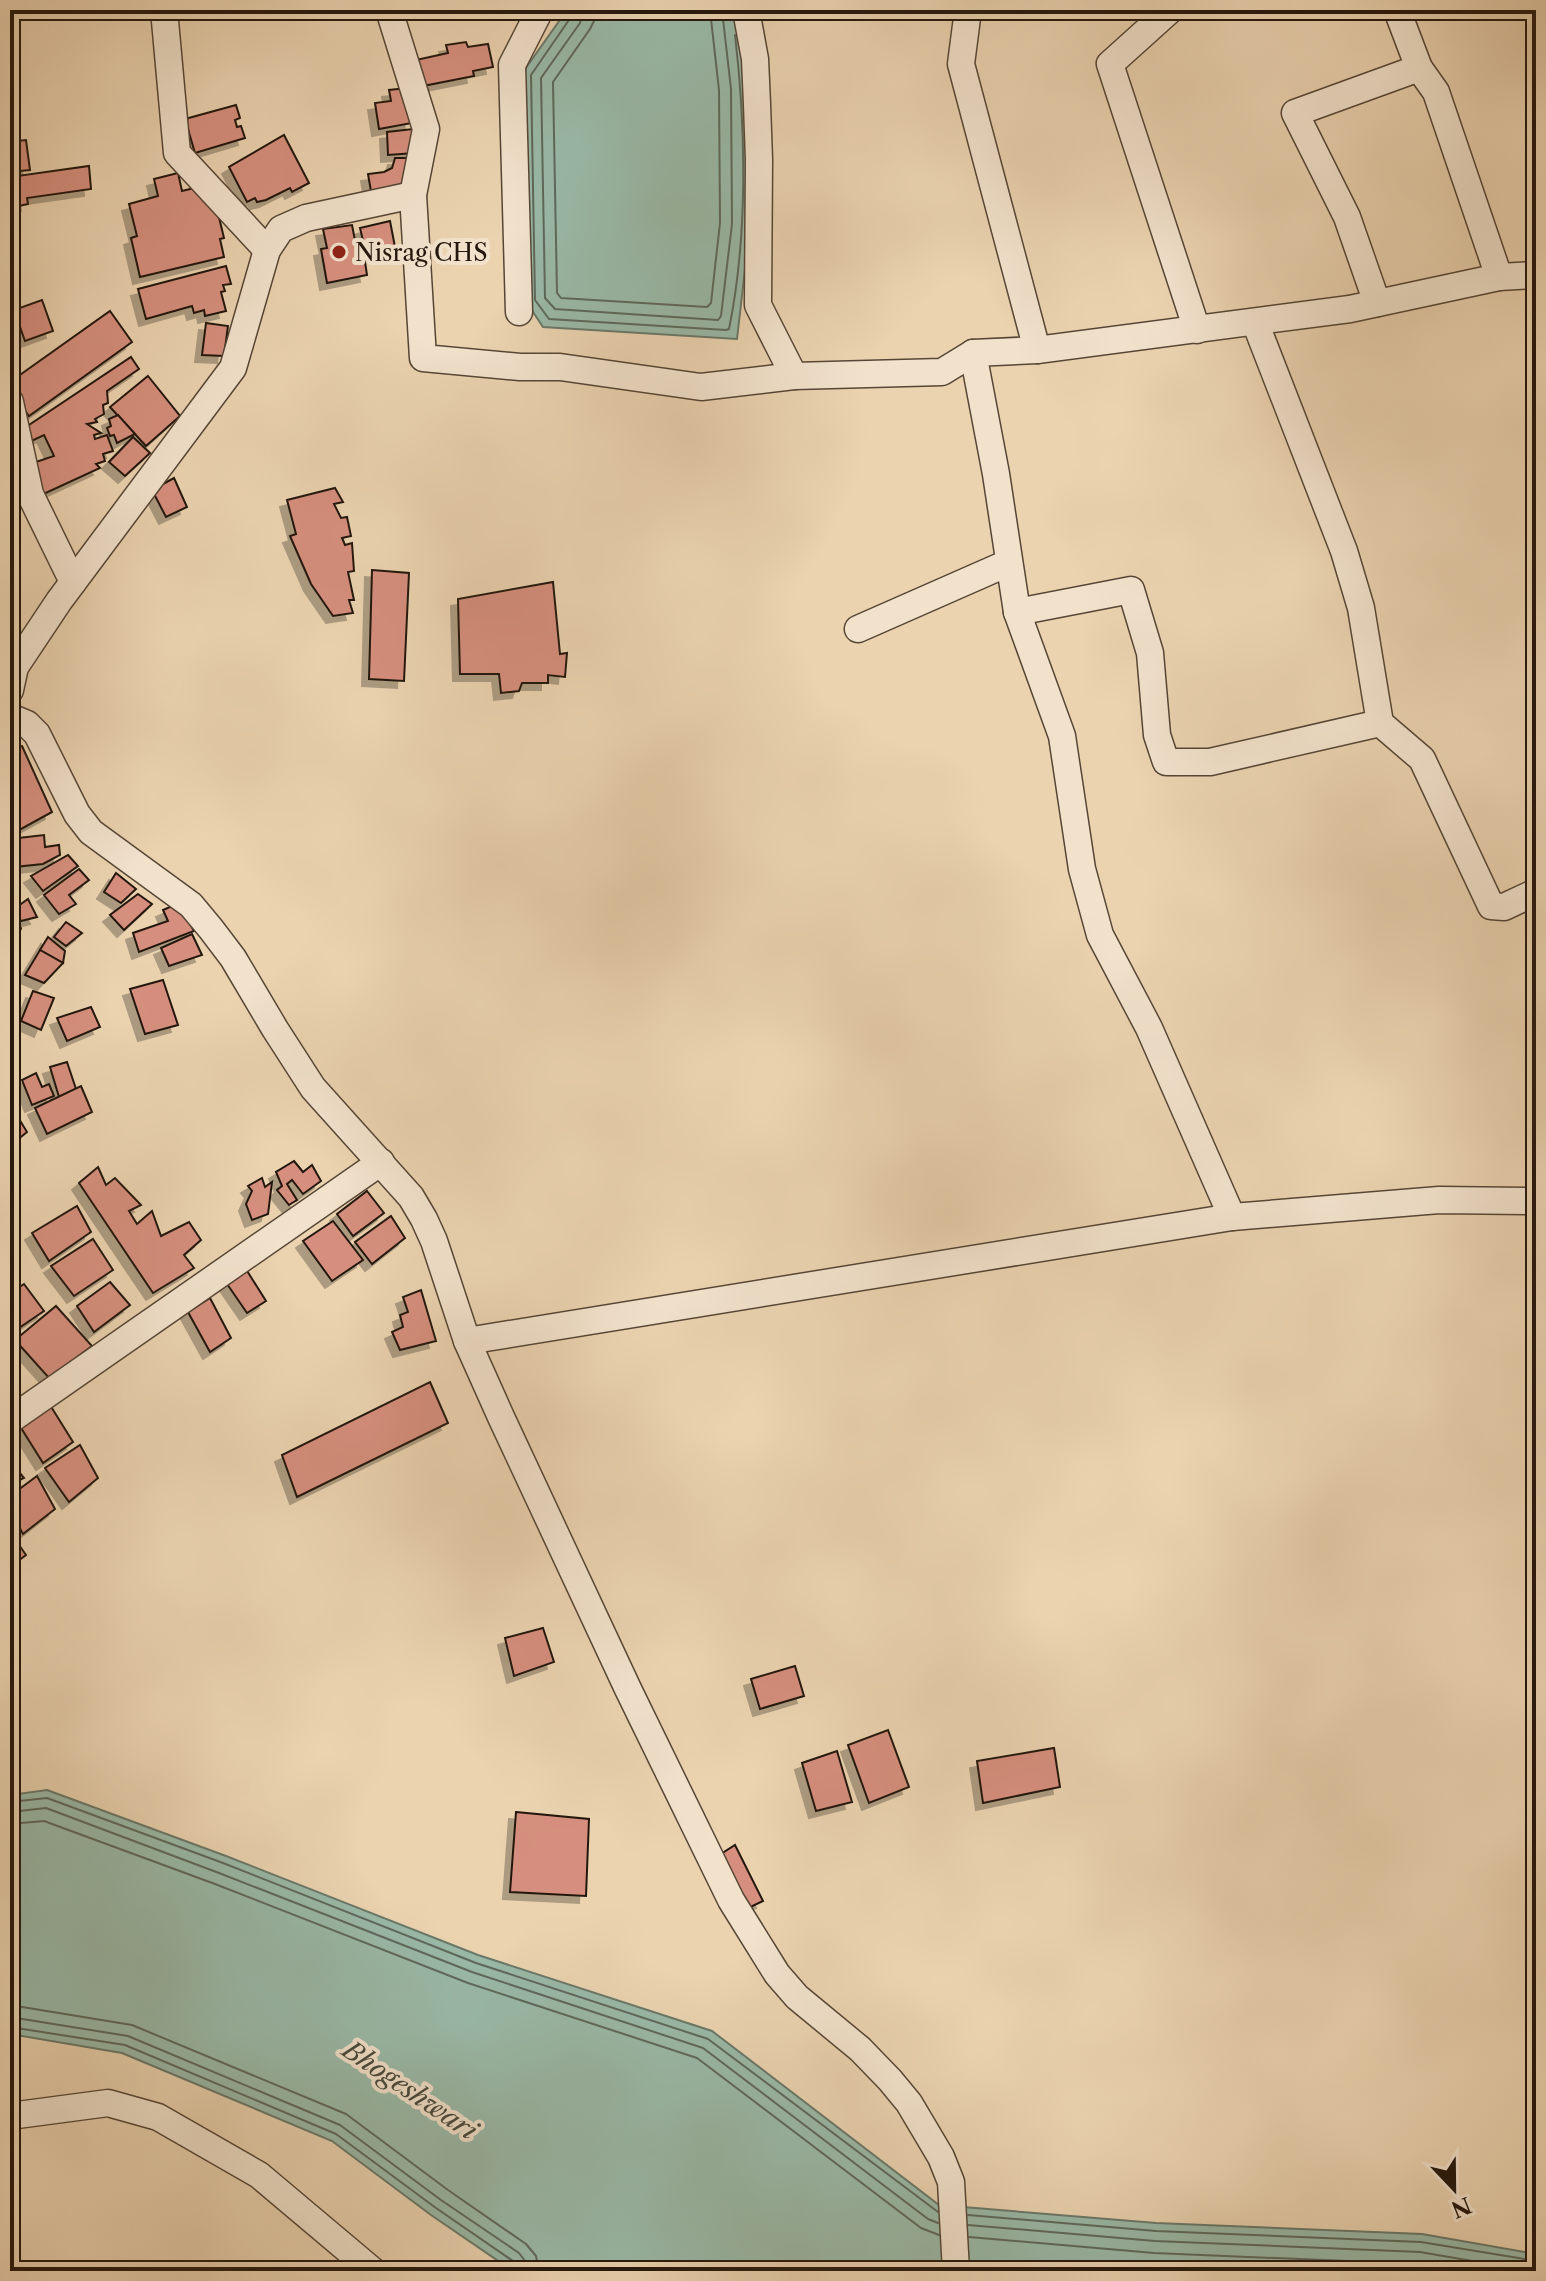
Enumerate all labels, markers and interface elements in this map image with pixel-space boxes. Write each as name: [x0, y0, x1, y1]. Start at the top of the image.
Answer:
place label: Nisrag CHS: [355, 238, 488, 267]
marker: Nisrag CHS: [330, 243, 348, 261]
water label: Bhogeshwari: [335, 2032, 485, 2148]
north arrow: [1414, 2149, 1494, 2229]
text: N: [1447, 2191, 1475, 2223]

